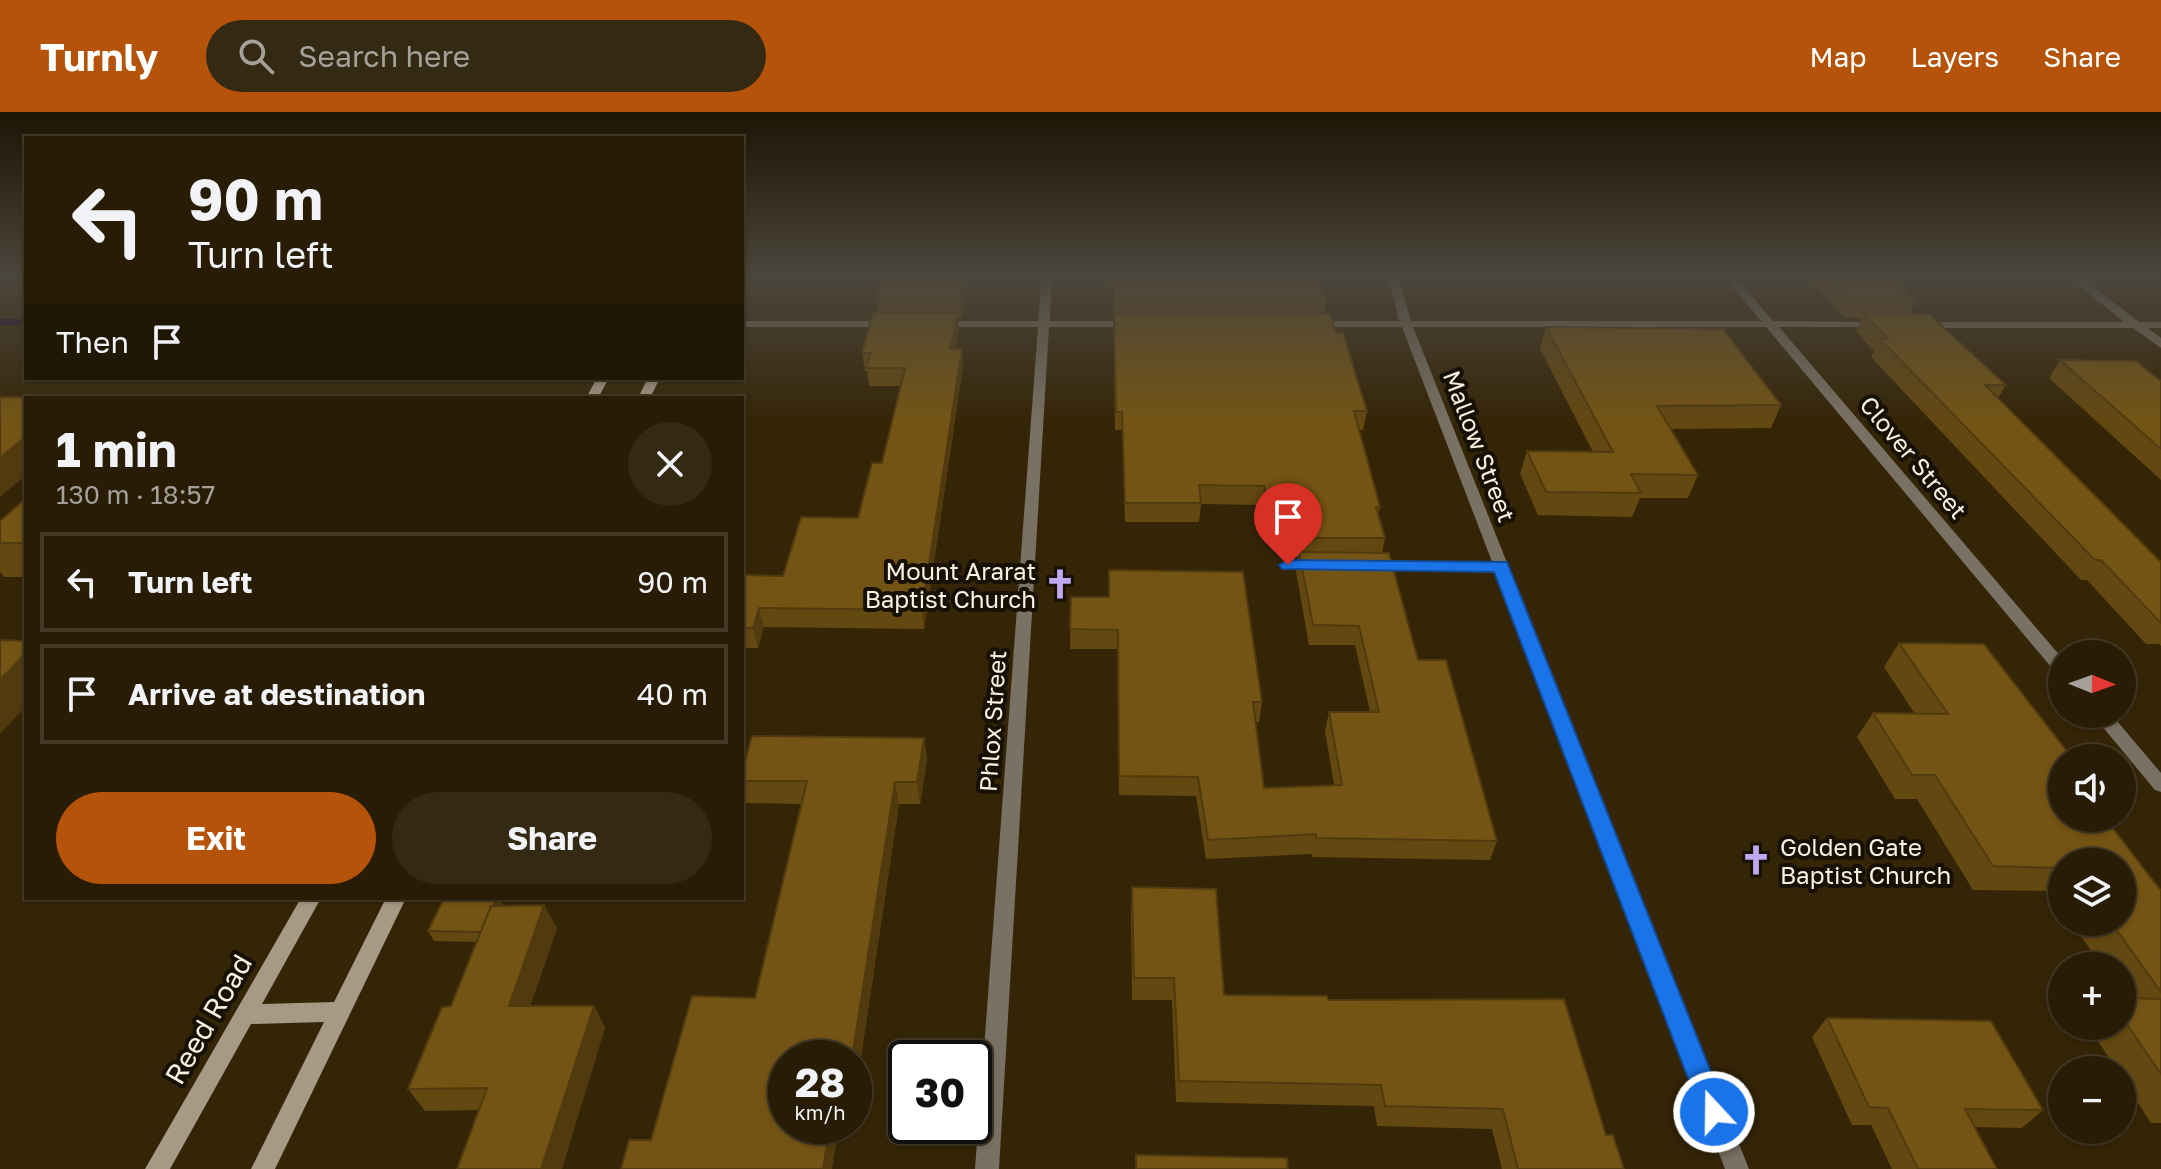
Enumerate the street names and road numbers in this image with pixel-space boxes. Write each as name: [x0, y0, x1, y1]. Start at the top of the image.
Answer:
street label: Mallow Street: [1438, 366, 1522, 526]
street label: Clover Street: [1854, 390, 1974, 524]
street label: Phlox Street: [973, 649, 1011, 793]
street label: Reed Road: [158, 948, 258, 1090]

